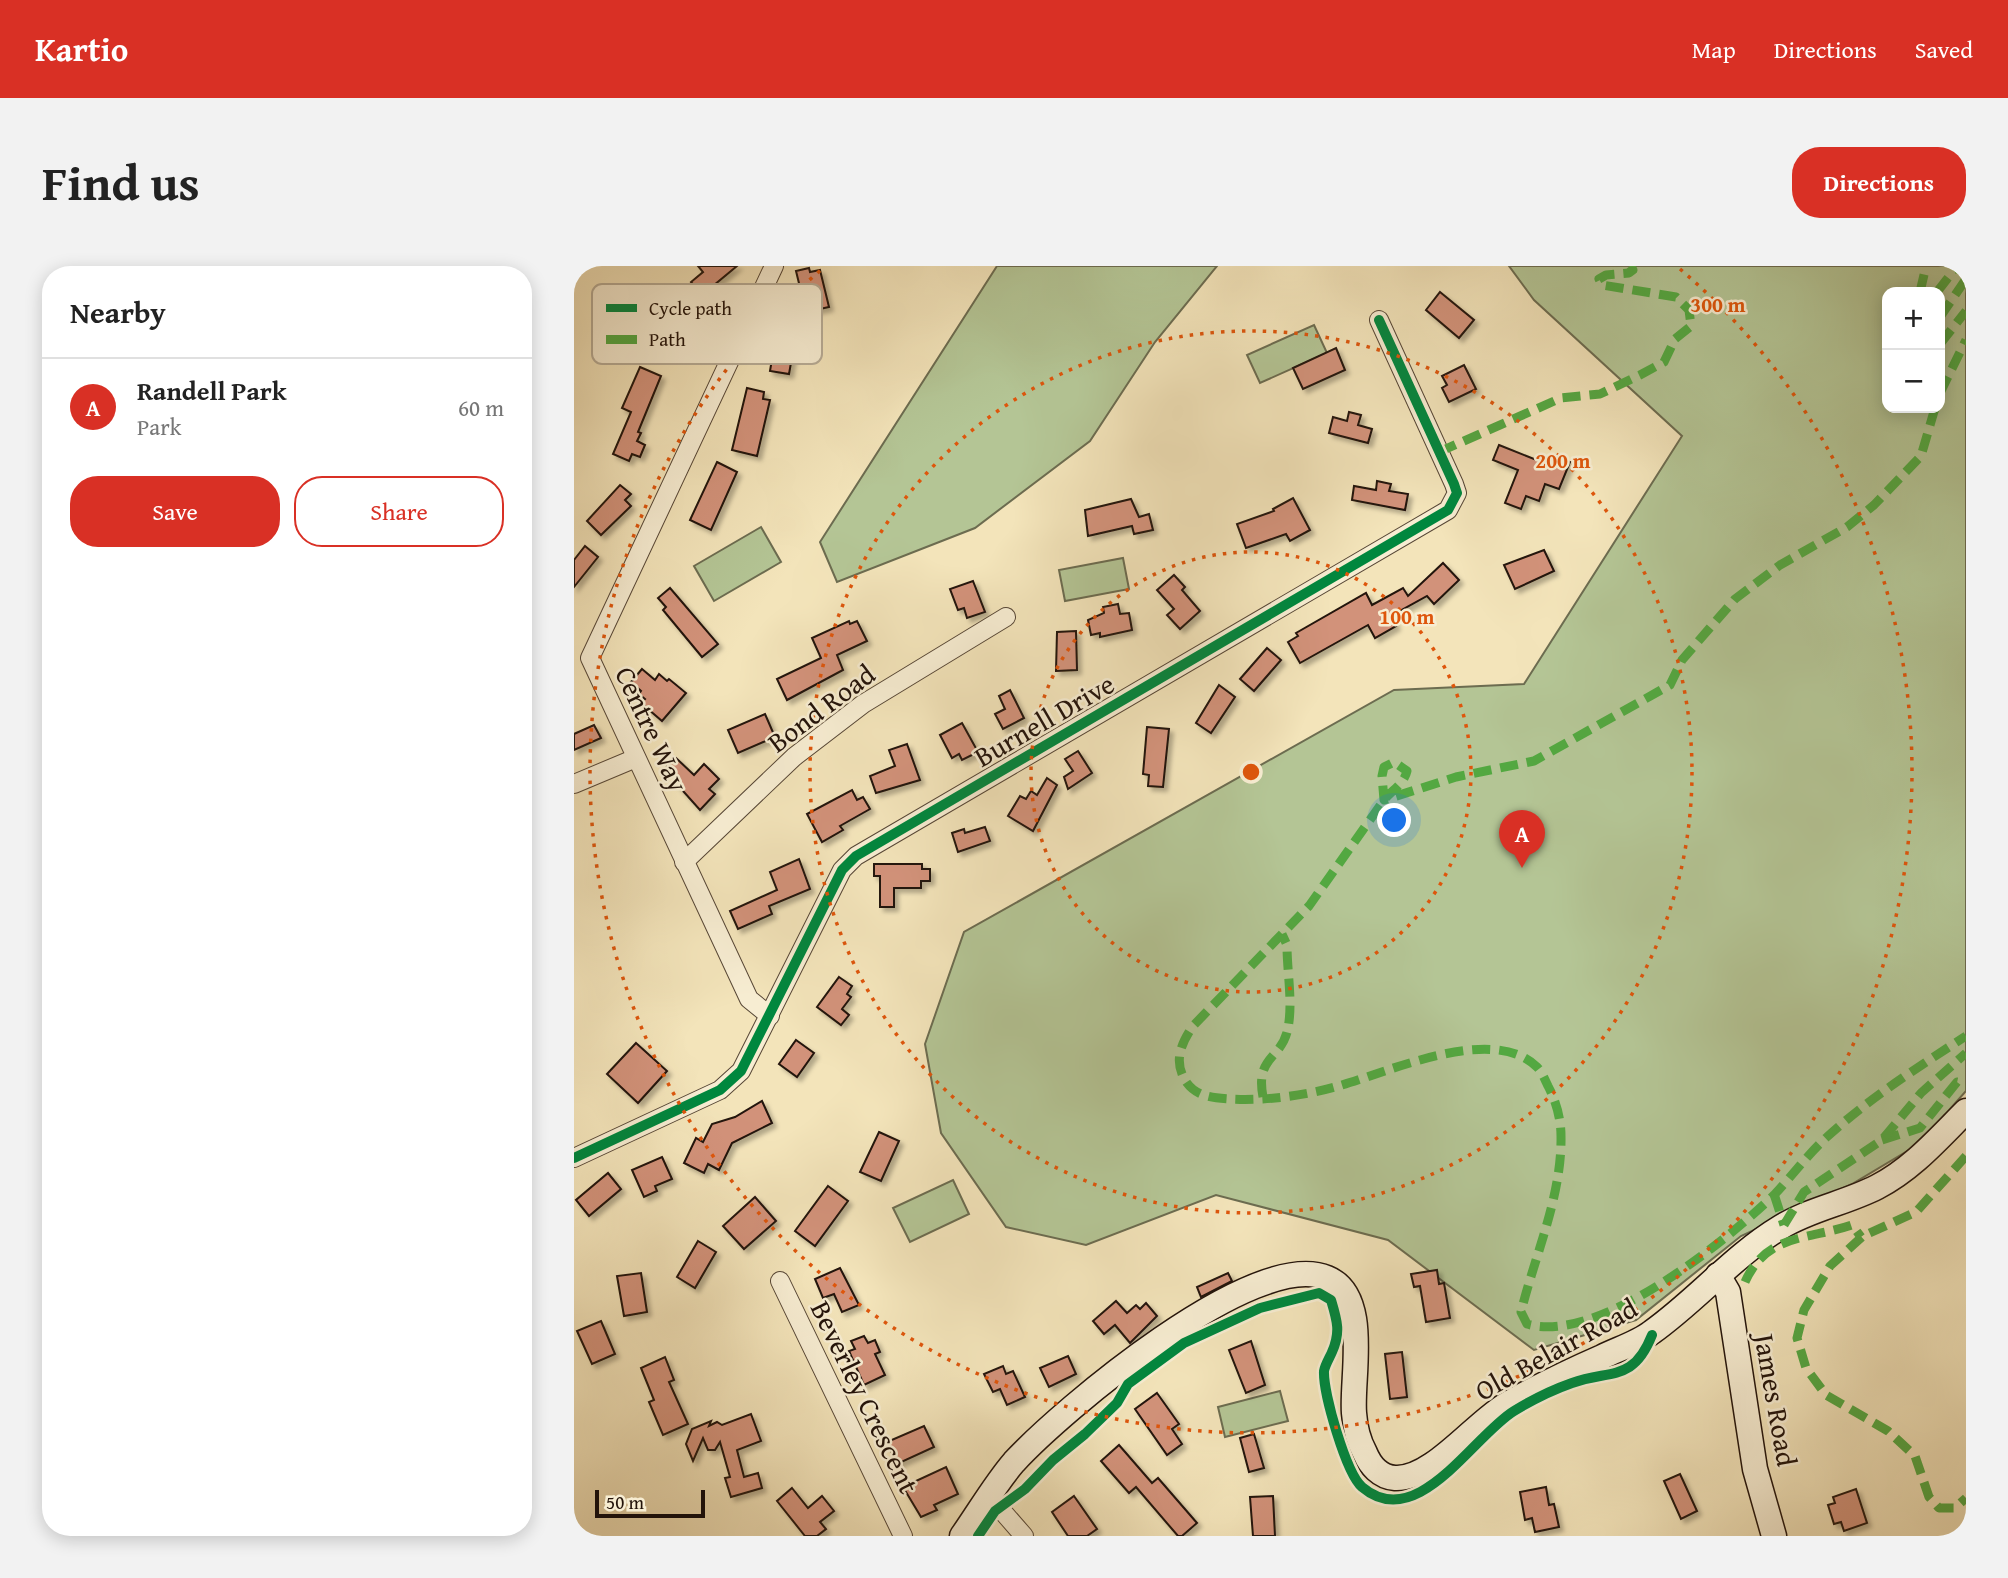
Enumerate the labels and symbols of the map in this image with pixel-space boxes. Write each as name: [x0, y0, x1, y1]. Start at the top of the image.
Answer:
legend: [592, 284, 822, 364]
text: 300 m: [1690, 289, 1746, 320]
text: Cycle path: [649, 294, 732, 322]
text: Path: [649, 325, 686, 353]
text: 200 m: [1535, 445, 1591, 476]
text: 100 m: [1379, 601, 1435, 632]
street label: Bond Road: [758, 653, 883, 762]
street label: Centre Way: [605, 659, 699, 798]
street label: Burnell Drive: [966, 663, 1122, 776]
centre of rings: [1239, 760, 1263, 784]
your location: [1377, 803, 1411, 837]
pin: A: [1499, 810, 1545, 868]
street label: Old Belair Road: [1467, 1287, 1645, 1410]
street label: Beverley Crescent: [801, 1293, 930, 1500]
street label: James Road: [1744, 1327, 1808, 1469]
scale bar: [595, 1487, 705, 1519]

